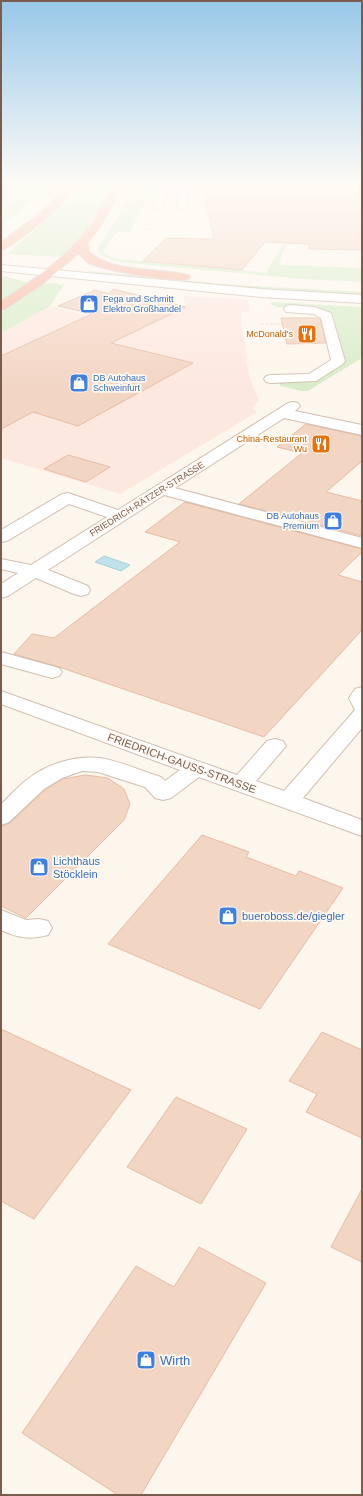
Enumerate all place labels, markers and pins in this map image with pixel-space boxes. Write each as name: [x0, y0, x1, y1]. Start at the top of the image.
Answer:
shop icon: Fega und Schmitt Elektro Großhandel: [78, 293, 100, 315]
place label: Fega und Schmitt Elektro Großhandel: [103, 294, 181, 314]
restaurant icon: McDonald's: [296, 323, 318, 345]
place label: McDonald's: [246, 329, 293, 339]
shop icon: DB Autohaus Schweinfurt: [68, 372, 90, 394]
place label: DB Autohaus Schweinfurt: [93, 373, 146, 393]
restaurant icon: China-Restaurant Wu: [310, 433, 332, 455]
place label: China-Restaurant Wu: [236, 434, 307, 454]
shop icon: DB Autohaus Premium: [322, 510, 344, 532]
place label: DB Autohaus Premium: [266, 511, 319, 531]
place label: Lichthaus Stöcklein: [53, 855, 101, 880]
shop icon: Lichthaus Stöcklein: [28, 856, 50, 878]
shop icon: bueroboss.de/giegler: [217, 905, 239, 927]
place label: bueroboss.de/giegler: [242, 910, 345, 922]
shop icon: Wirth: [135, 1349, 157, 1371]
place label: Wirth: [160, 1353, 190, 1368]

